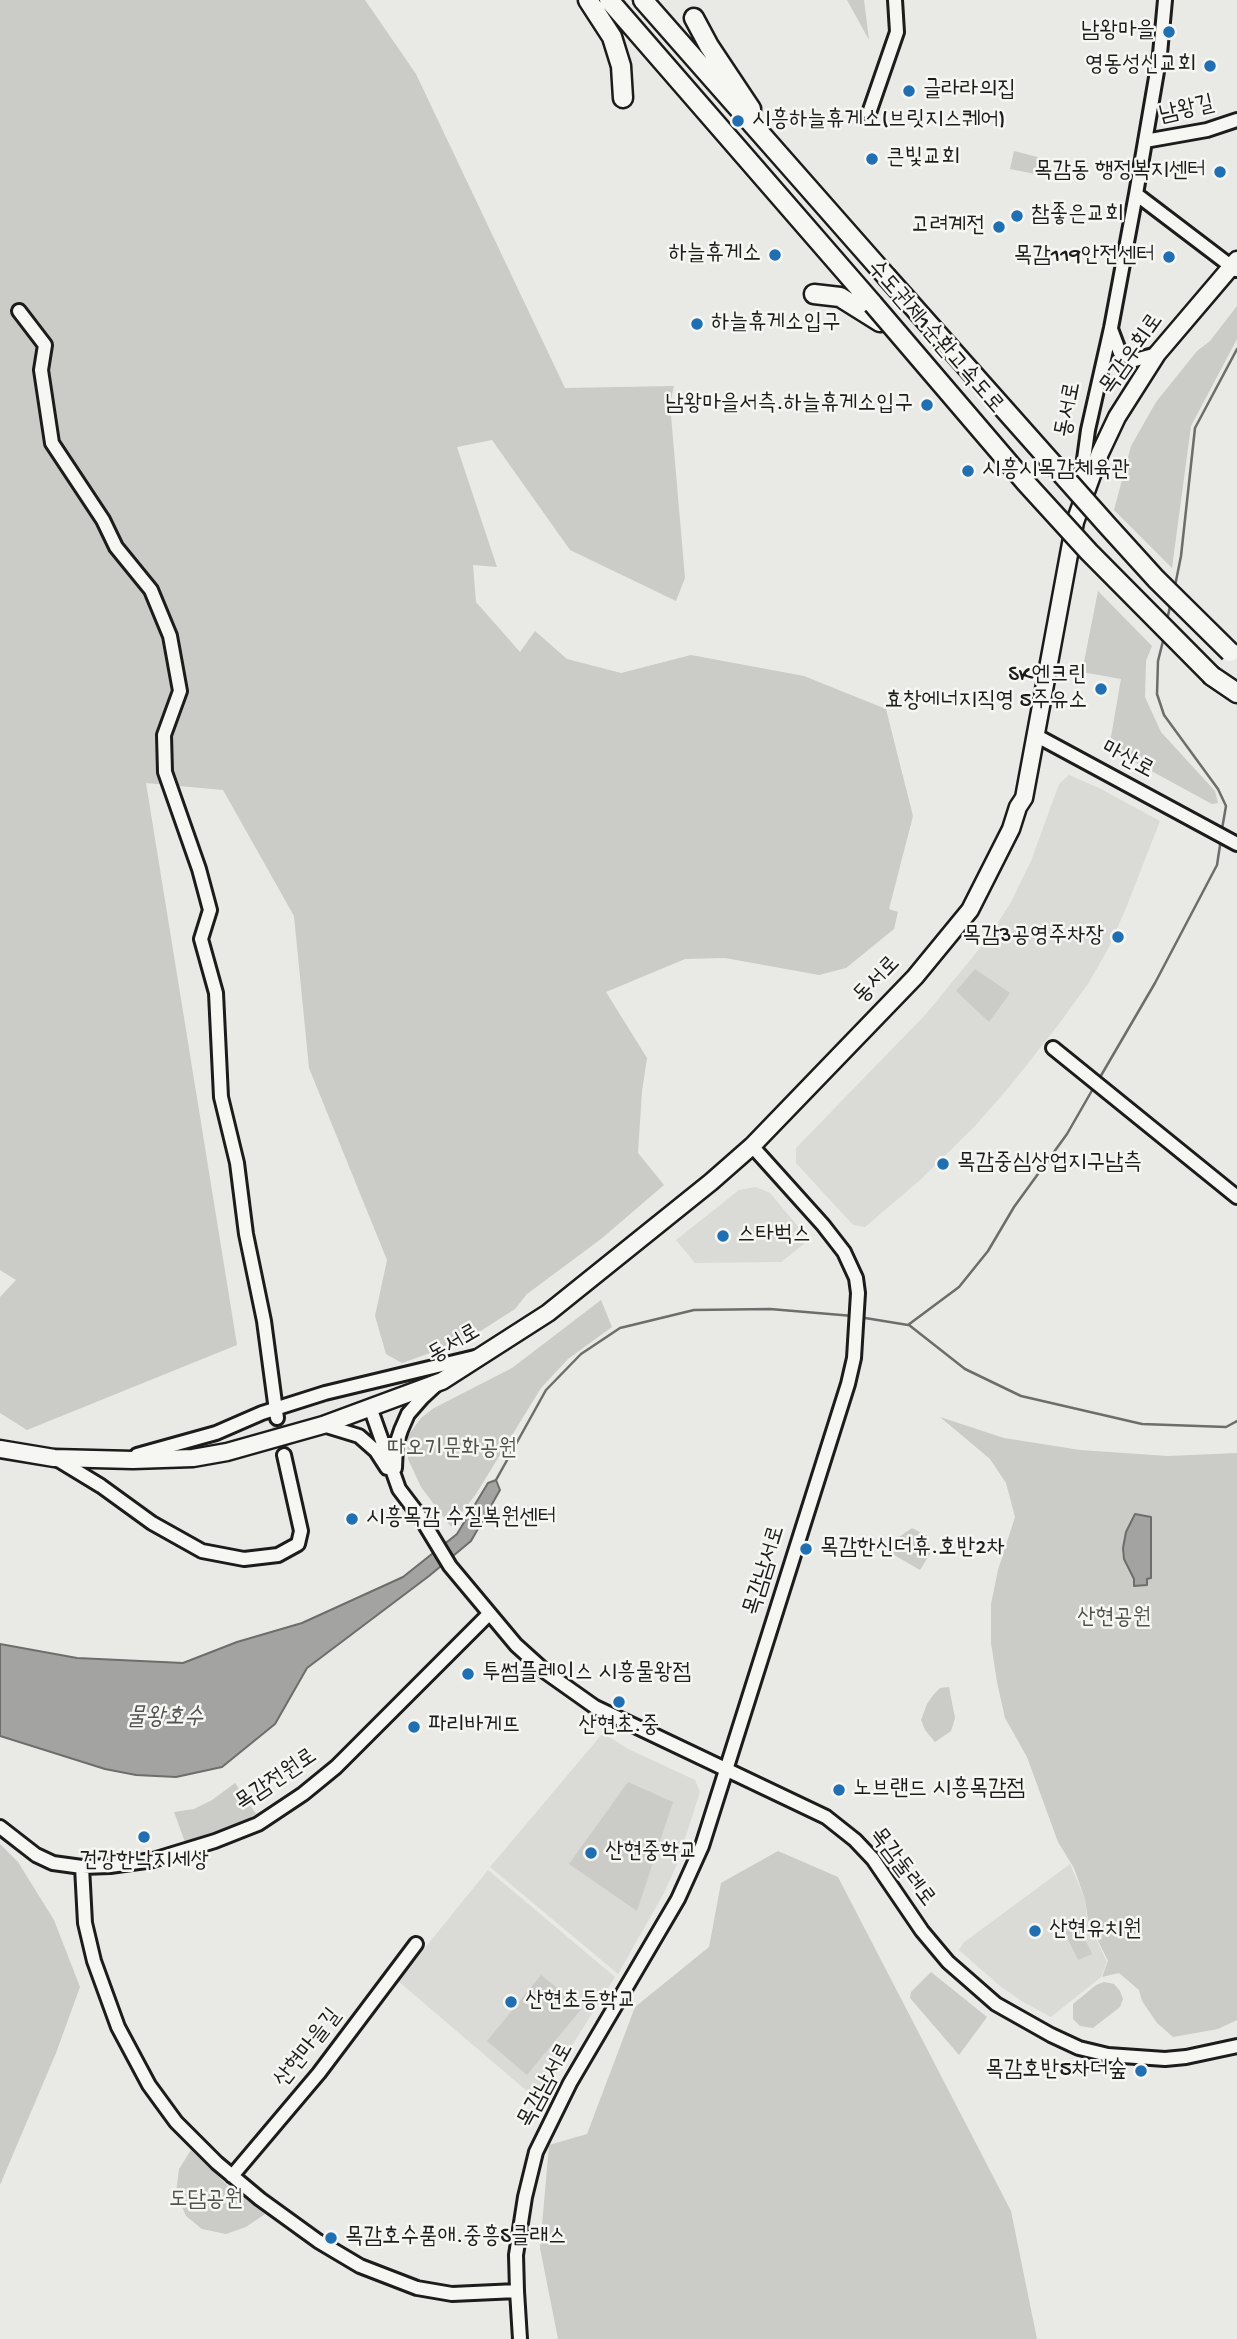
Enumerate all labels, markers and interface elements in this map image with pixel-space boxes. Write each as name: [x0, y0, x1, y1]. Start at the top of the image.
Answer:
place label: 남왕마을: [1081, 18, 1155, 46]
marker: 남왕마을: [1161, 24, 1177, 40]
place label: 영동성신교회: [1085, 52, 1196, 80]
marker: 영동성신교회: [1202, 58, 1218, 74]
place label: 글라라의집: [923, 77, 1016, 105]
marker: 글라라의집: [901, 83, 917, 99]
street label: 남왕길: [1157, 91, 1217, 131]
place label: 시흥하늘휴게소(브릿지스퀘어): [752, 107, 1006, 135]
marker: 시흥하늘휴게소(브릿지스퀘어): [730, 113, 746, 129]
place label: 큰빛교회: [886, 145, 960, 173]
marker: 큰빛교회: [864, 151, 880, 167]
place label: 목감동 행정복지센터: [1034, 158, 1206, 186]
marker: 목감동 행정복지센터: [1212, 164, 1228, 180]
place label: 참좋은교회: [1031, 202, 1124, 230]
marker: 참좋은교회: [1009, 208, 1025, 224]
place label: 고려계전: [911, 213, 985, 241]
marker: 고려계전: [991, 219, 1007, 235]
place label: 하늘휴게소: [668, 241, 761, 269]
place label: 목감119안전센터: [1014, 243, 1155, 271]
marker: 하늘휴게소: [767, 247, 783, 263]
marker: 목감119안전센터: [1161, 249, 1177, 265]
street label: 수도권제1순환고속도로: [860, 256, 1008, 420]
street label: 목감우회로: [1095, 309, 1171, 401]
place label: 하늘휴게소입구: [711, 310, 841, 338]
marker: 하늘휴게소입구: [689, 316, 705, 332]
street label: 동서로: [1051, 380, 1089, 440]
place label: 남왕마을서측.하늘휴게소입구: [665, 391, 913, 419]
marker: 남왕마을서측.하늘휴게소입구: [919, 397, 935, 413]
place label: 시흥시목감체육관: [982, 457, 1130, 485]
marker: 시흥시목감체육관: [960, 463, 976, 479]
place label: SK엔크린 효창에너지직영 5주유소: [884, 662, 1087, 716]
marker: SK엔크린 효창에너지직영 5주유소: [1093, 681, 1109, 697]
street label: 마산로: [1096, 736, 1158, 786]
place label: 목감3공영주차장: [963, 923, 1104, 951]
marker: 목감3공영주차장: [1110, 929, 1126, 945]
street label: 동서로: [849, 951, 907, 1011]
place label: 목감중심상업지구남측: [957, 1150, 1142, 1178]
marker: 목감중심상업지구남측: [935, 1156, 951, 1172]
place label: 스타벅스: [737, 1222, 811, 1250]
marker: 스타벅스: [715, 1228, 731, 1244]
street label: 동서로: [424, 1319, 486, 1371]
park label: 따오기문화공원: [387, 1436, 517, 1464]
place label: 시흥목감 수질복원센터: [366, 1505, 557, 1533]
marker: 시흥목감 수질복원센터: [344, 1511, 360, 1527]
street label: 목감남서로: [739, 1523, 793, 1619]
place label: 목감한신더휴.호반2차: [820, 1535, 1005, 1563]
marker: 목감한신더휴.호반2차: [798, 1541, 814, 1557]
park label: 산현공원: [1077, 1605, 1151, 1633]
place label: 투썸플레이스 시흥물왕점: [482, 1660, 691, 1688]
marker: 투썸플레이스 시흥물왕점: [460, 1666, 476, 1682]
marker: 산현초.중: [611, 1694, 627, 1710]
water label: 물왕호수: [126, 1705, 204, 1733]
place label: 파리바게뜨: [428, 1713, 521, 1741]
place label: 산현초.중: [578, 1713, 660, 1741]
marker: 파리바게뜨: [406, 1719, 422, 1735]
street label: 목감전원로: [231, 1744, 323, 1818]
place label: 노브랜드 시흥목감점: [853, 1776, 1025, 1804]
marker: 노브랜드 시흥목감점: [831, 1782, 847, 1798]
street label: 목감둘레로: [862, 1823, 940, 1913]
marker: 건강한낙지세상: [136, 1829, 152, 1845]
place label: 산현중학교: [605, 1839, 698, 1867]
marker: 산현중학교: [583, 1845, 599, 1861]
place label: 건강한낙지세상: [79, 1848, 209, 1876]
place label: 산현유치원: [1049, 1917, 1142, 1945]
marker: 산현유치원: [1027, 1923, 1043, 1939]
place label: 산현초등학교: [525, 1988, 636, 2016]
marker: 산현초등학교: [503, 1994, 519, 2010]
street label: 산현마을길: [270, 2004, 348, 2094]
street label: 목감남서로: [513, 2039, 581, 2133]
place label: 목감호반5차더숲: [985, 2057, 1127, 2085]
marker: 목감호반5차더숲: [1133, 2063, 1149, 2079]
park label: 도담공원: [169, 2187, 243, 2215]
place label: 목감호수품애.중흥S클래스: [345, 2224, 566, 2252]
marker: 목감호수품애.중흥S클래스: [323, 2230, 339, 2246]

